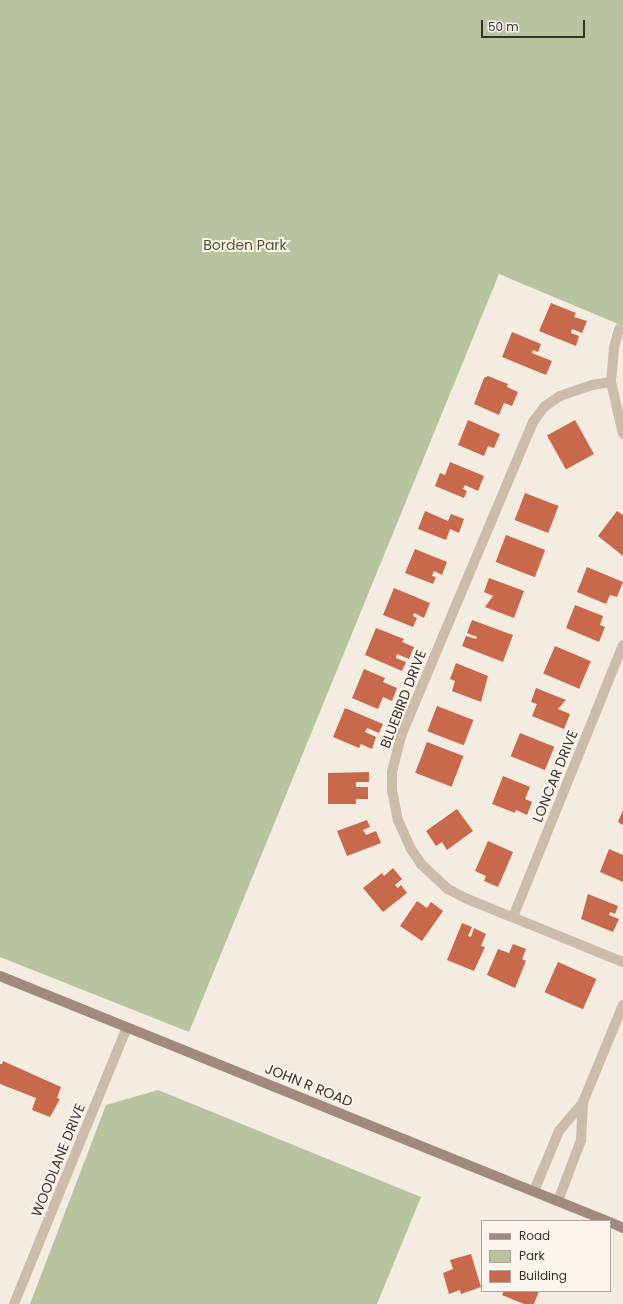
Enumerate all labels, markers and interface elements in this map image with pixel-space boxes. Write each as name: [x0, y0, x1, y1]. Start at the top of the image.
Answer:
scale bar: [483, 12, 587, 38]
text: 50 m: [488, 18, 519, 35]
park label: Borden Park: [203, 237, 287, 253]
street label: BLUEBIRD DRIVE: [377, 647, 429, 751]
street label: LONCAR DRIVE: [529, 727, 581, 825]
street label: JOHN R ROAD: [263, 1060, 355, 1110]
street label: WOODLANE DRIVE: [28, 1101, 88, 1219]
legend: [481, 1220, 611, 1292]
text: Road: [519, 1227, 550, 1244]
text: Park: [519, 1247, 545, 1264]
text: Building: [519, 1267, 567, 1284]

